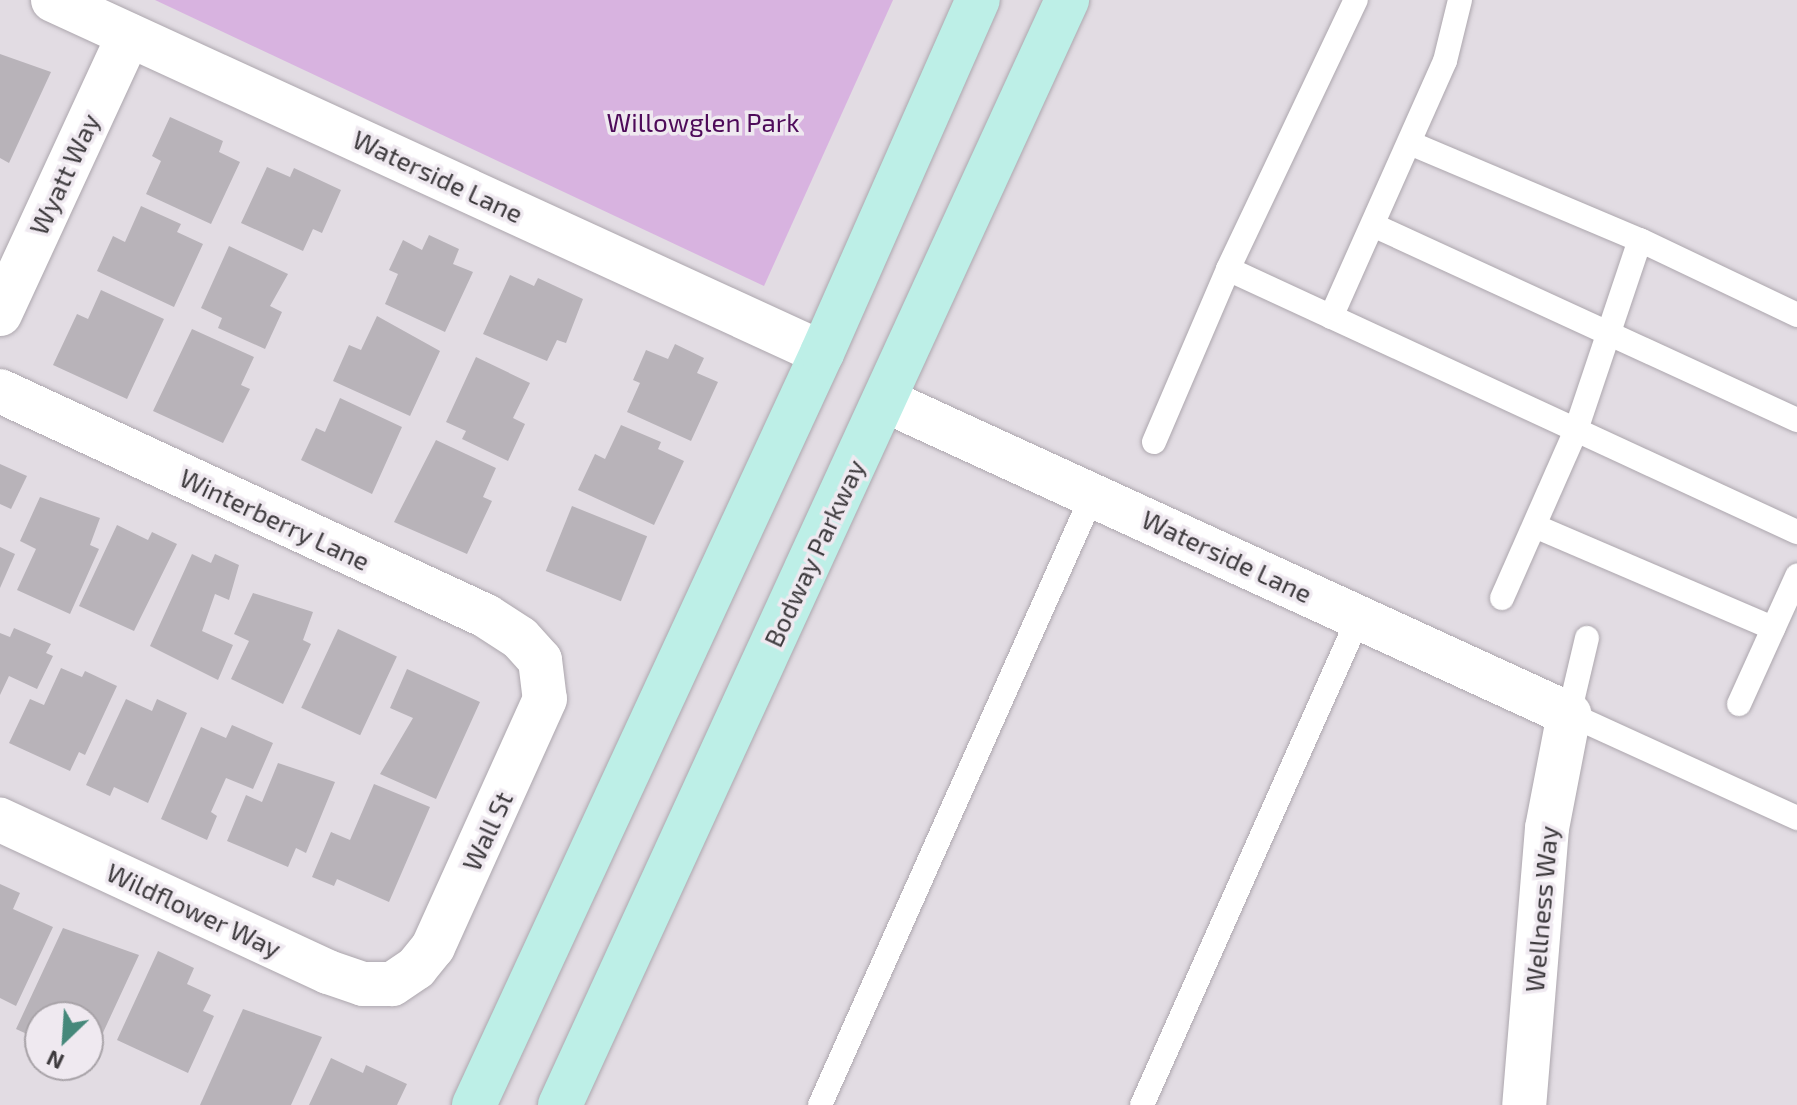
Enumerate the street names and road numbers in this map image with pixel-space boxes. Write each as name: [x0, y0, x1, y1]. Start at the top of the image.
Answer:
street label: Wyatt Way: [22, 108, 106, 240]
street label: Waterside Lane: [348, 123, 528, 229]
street label: Bodway Parkway: [757, 454, 871, 652]
street label: Winterberry Lane: [175, 461, 375, 577]
street label: Waterside Lane: [1137, 503, 1317, 609]
street label: Wall St: [455, 786, 519, 876]
street label: Wellness Way: [1518, 824, 1564, 994]
street label: Wildflower Way: [101, 856, 287, 964]

